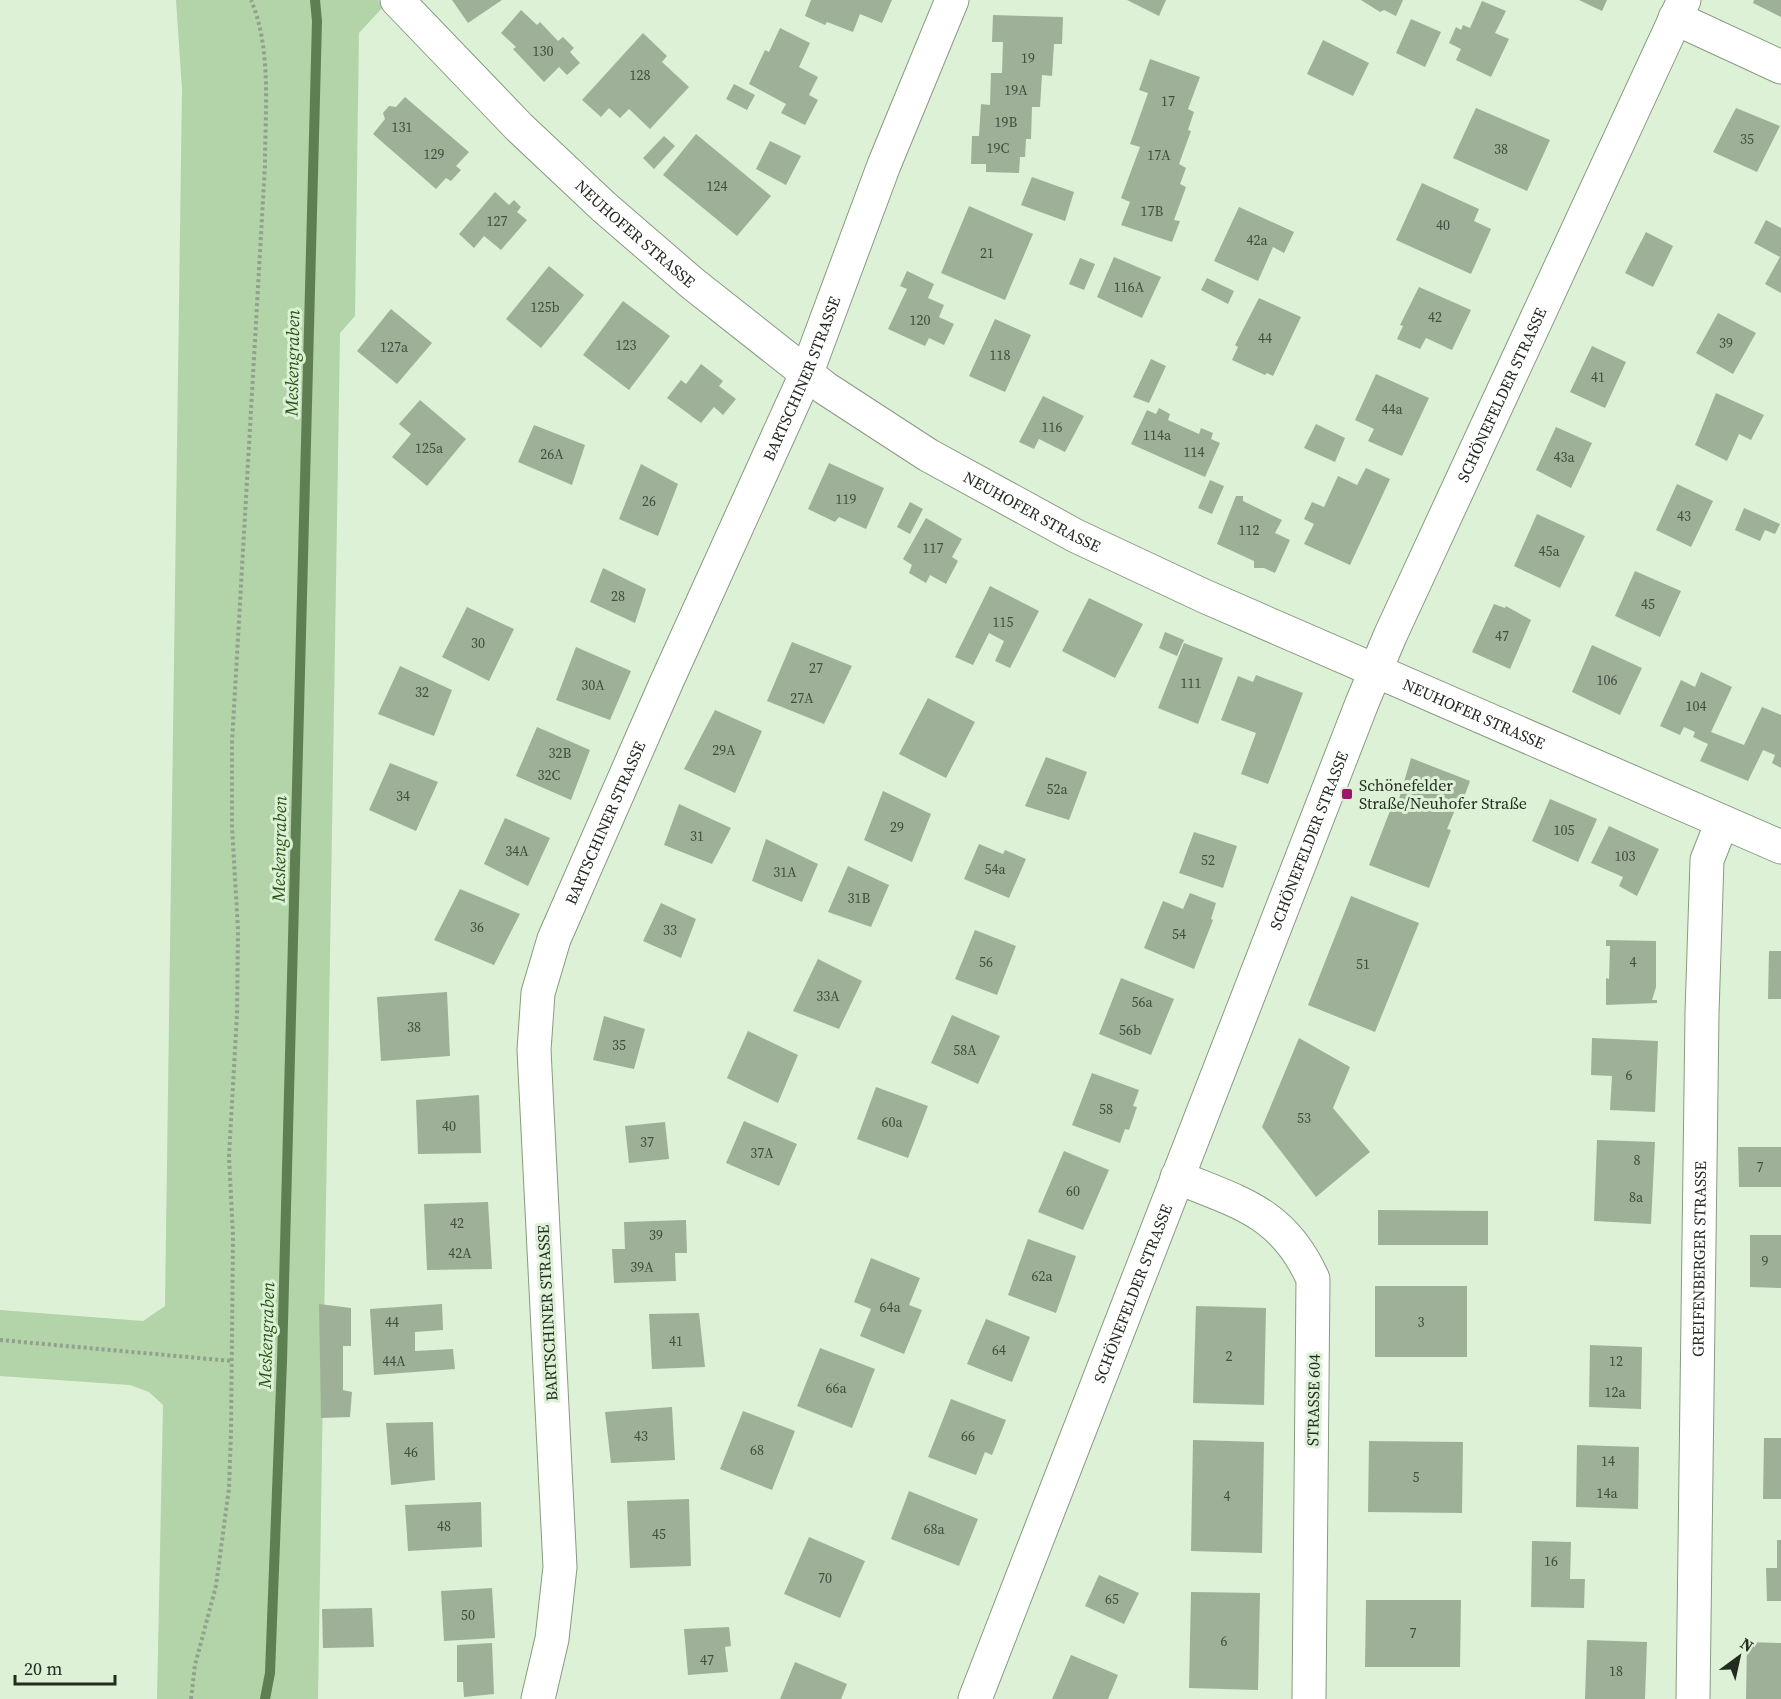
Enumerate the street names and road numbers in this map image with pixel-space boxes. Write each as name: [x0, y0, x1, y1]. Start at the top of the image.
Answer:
street label: NEUHOFER STRASSE: [571, 175, 701, 292]
street label: BARTSCHINER STRASSE: [757, 293, 845, 464]
street label: SCHÖNEFELDER STRASSE: [1452, 303, 1552, 486]
street label: NEUHOFER STRASSE: [960, 466, 1105, 557]
street label: NEUHOFER STRASSE: [1399, 673, 1549, 754]
street label: BARTSCHINER STRASSE: [559, 737, 651, 908]
street label: SCHÖNEFELDER STRASSE: [1264, 748, 1353, 933]
street label: GREIFENBERGER STRASSE: [1686, 1161, 1711, 1357]
street label: SCHÖNEFELDER STRASSE: [1088, 1201, 1177, 1386]
street label: BARTSCHINER STRASSE: [531, 1224, 563, 1402]
street label: STRASSE 604: [1301, 1354, 1325, 1446]

